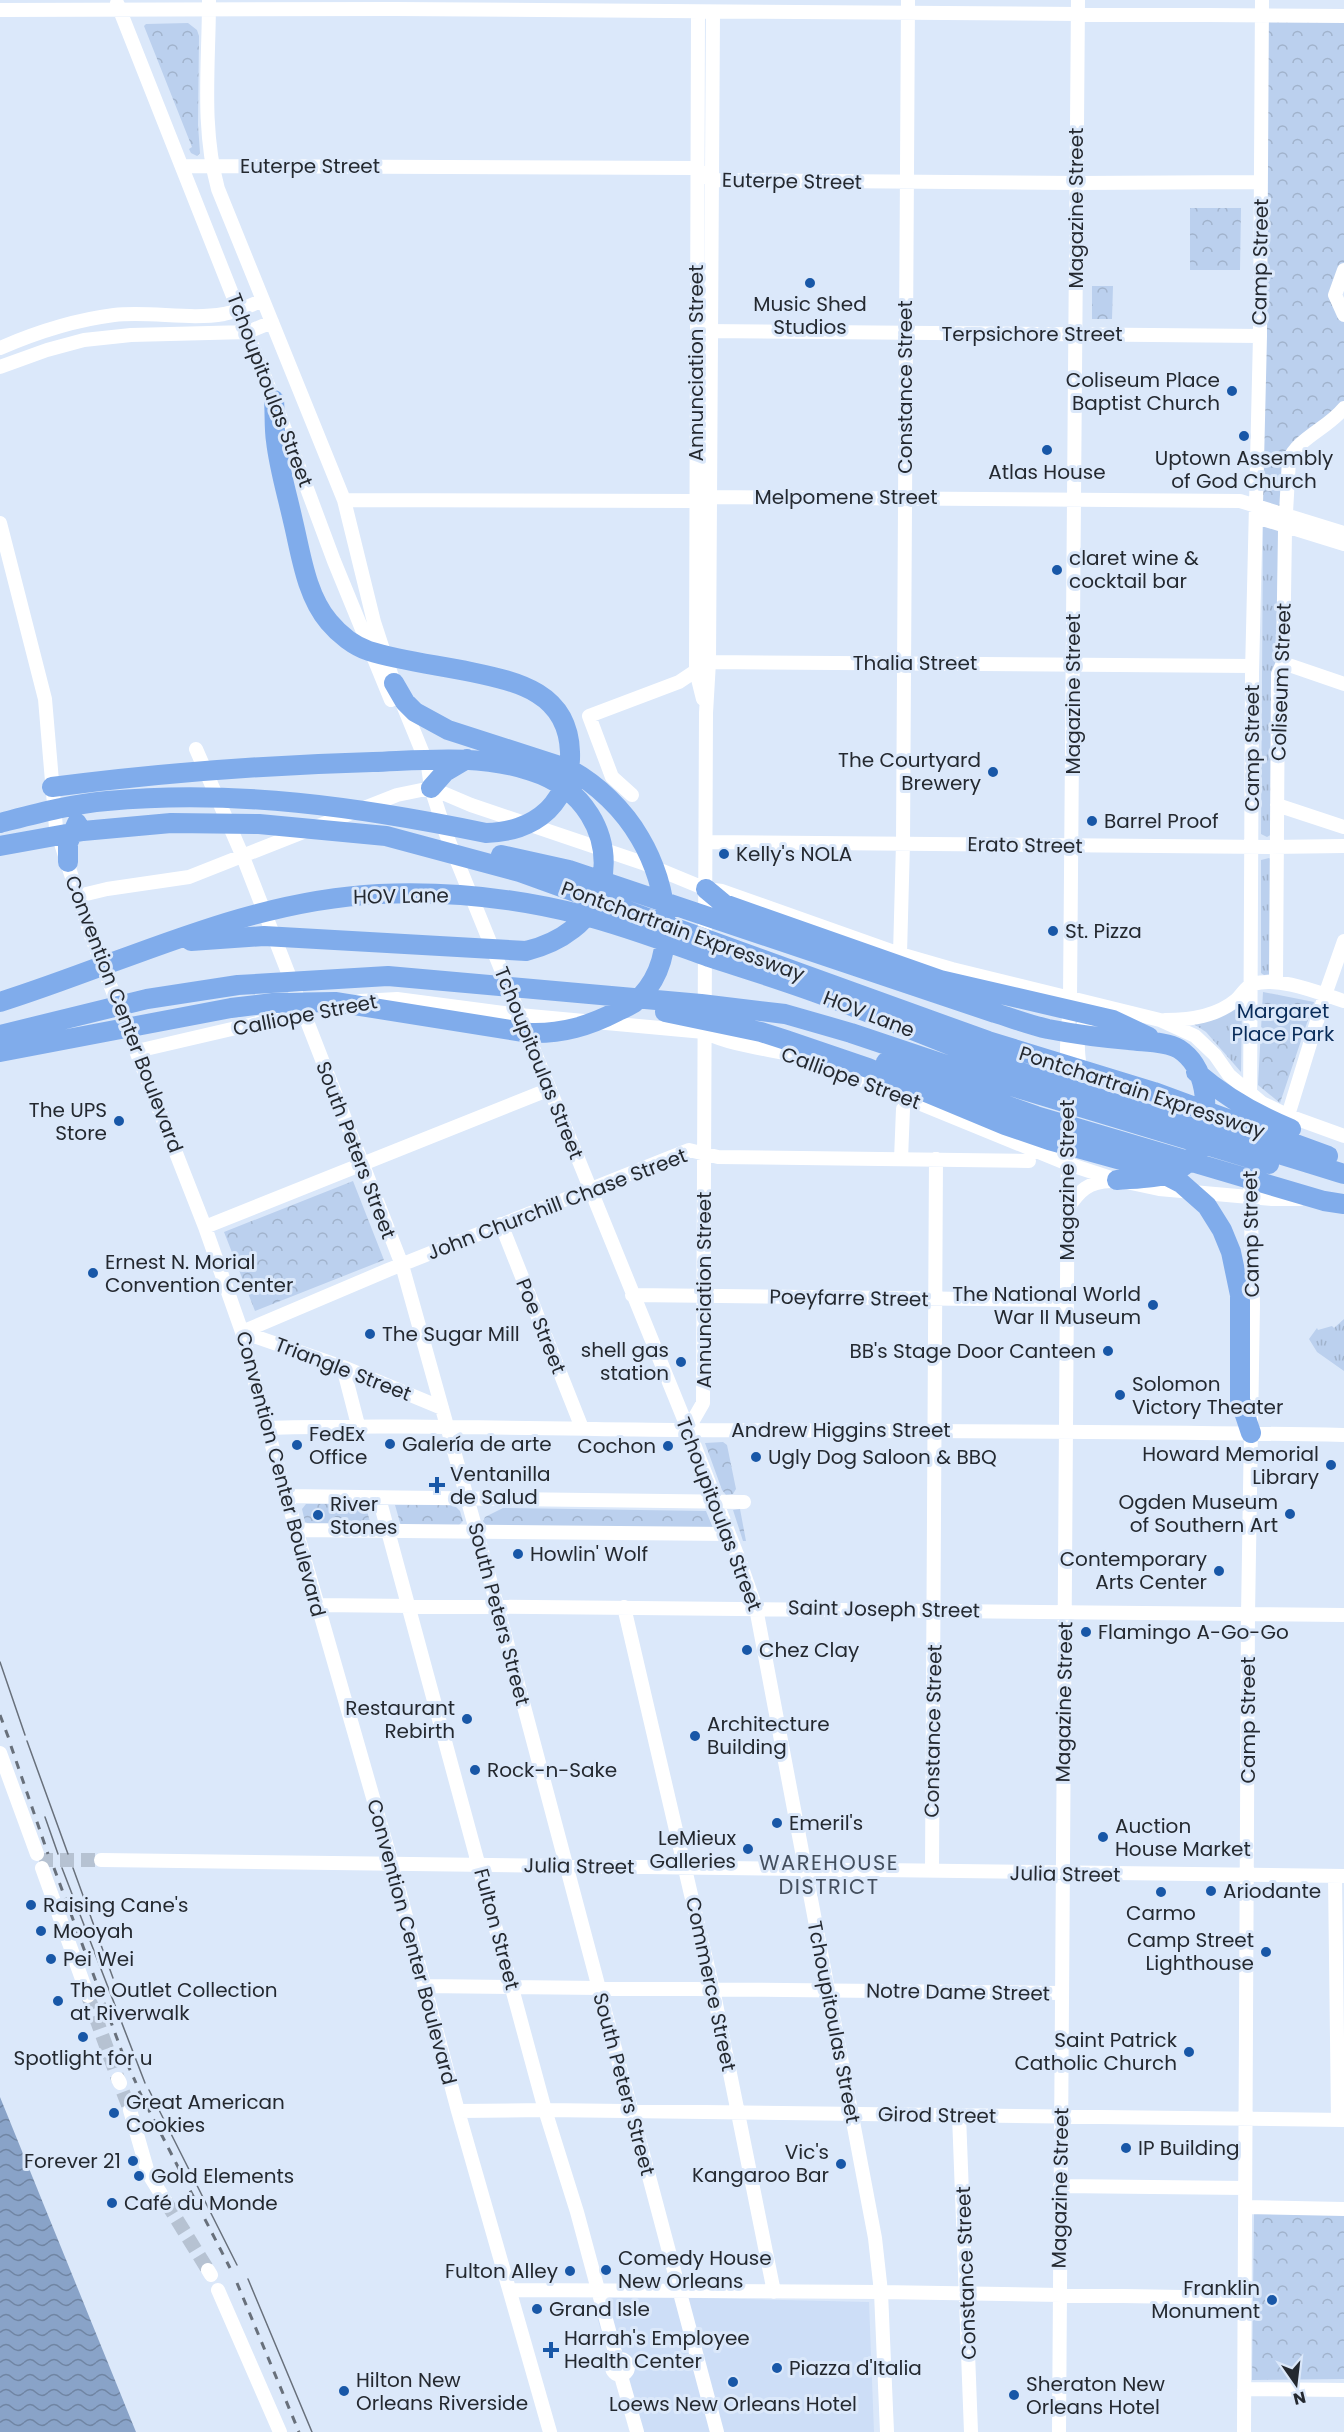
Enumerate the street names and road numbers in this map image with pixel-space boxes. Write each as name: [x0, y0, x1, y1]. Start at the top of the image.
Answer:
street label: Magazine Street: [1062, 128, 1090, 288]
street label: Euterpe Street: [240, 152, 380, 180]
street label: Euterpe Street: [722, 166, 862, 196]
street label: Camp Street: [1245, 198, 1275, 326]
street label: Annunciation Street: [682, 265, 710, 461]
street label: Tchoupitoulas Street: [220, 289, 320, 491]
street label: Constance Street: [891, 300, 919, 474]
street label: Terpsichore Street: [941, 320, 1123, 348]
street label: Melpomene Street: [755, 483, 937, 511]
street label: Coliseum Street: [1264, 602, 1298, 762]
street label: Magazine Street: [1059, 614, 1087, 774]
street label: Thalia Street: [853, 649, 977, 677]
street label: Camp Street: [1238, 685, 1266, 811]
street label: Erato Street: [967, 830, 1083, 860]
street label: Convention Center Boulevard: [58, 871, 190, 1157]
street label: Pontchartrain Expressway: [557, 874, 809, 988]
street label: HOV Lane: [353, 881, 449, 911]
street label: Tchoupitoulas Street: [488, 963, 590, 1163]
street label: HOV Lane: [819, 984, 919, 1044]
street label: Calliope Street: [231, 987, 379, 1043]
street label: Pontchartrain Expressway: [1015, 1039, 1269, 1145]
street label: Calliope Street: [777, 1040, 925, 1116]
street label: South Peters Street: [309, 1057, 403, 1243]
street label: Magazine Street: [1053, 1100, 1081, 1260]
street label: John Churchill Chase Street: [423, 1141, 691, 1267]
street label: Camp Street: [1236, 1170, 1266, 1298]
street label: Annunciation Street: [690, 1192, 718, 1388]
street label: Poe Street: [509, 1274, 573, 1378]
street label: Poeyfarre Street: [769, 1283, 929, 1313]
street label: Convention Center Boulevard: [229, 1328, 333, 1620]
street label: Triangle Street: [271, 1330, 415, 1408]
street label: Tchoupitoulas Street: [669, 1413, 769, 1615]
street label: Andrew Higgins Street: [731, 1416, 951, 1444]
street label: South Peters Street: [461, 1519, 537, 1709]
street label: Saint Joseph Street: [788, 1593, 980, 1625]
street label: Magazine Street: [1049, 1621, 1079, 1783]
street label: Constance Street: [917, 1644, 949, 1818]
street label: Camp Street: [1234, 1657, 1262, 1783]
street label: Convention Center Boulevard: [360, 1796, 464, 2088]
street label: Julia Street: [523, 1851, 635, 1881]
street label: Julia Street: [1009, 1859, 1121, 1889]
street label: Fulton Street: [467, 1865, 527, 1993]
street label: Commerce Street: [679, 1894, 743, 2074]
street label: Tchoupitoulas Street: [801, 1918, 867, 2126]
street label: Notre Dame Street: [866, 1976, 1050, 2008]
street label: South Peters Street: [586, 1989, 662, 2179]
street label: Girod Street: [878, 2100, 996, 2130]
street label: Magazine Street: [1045, 2107, 1075, 2269]
street label: Constance Street: [949, 2186, 983, 2360]

